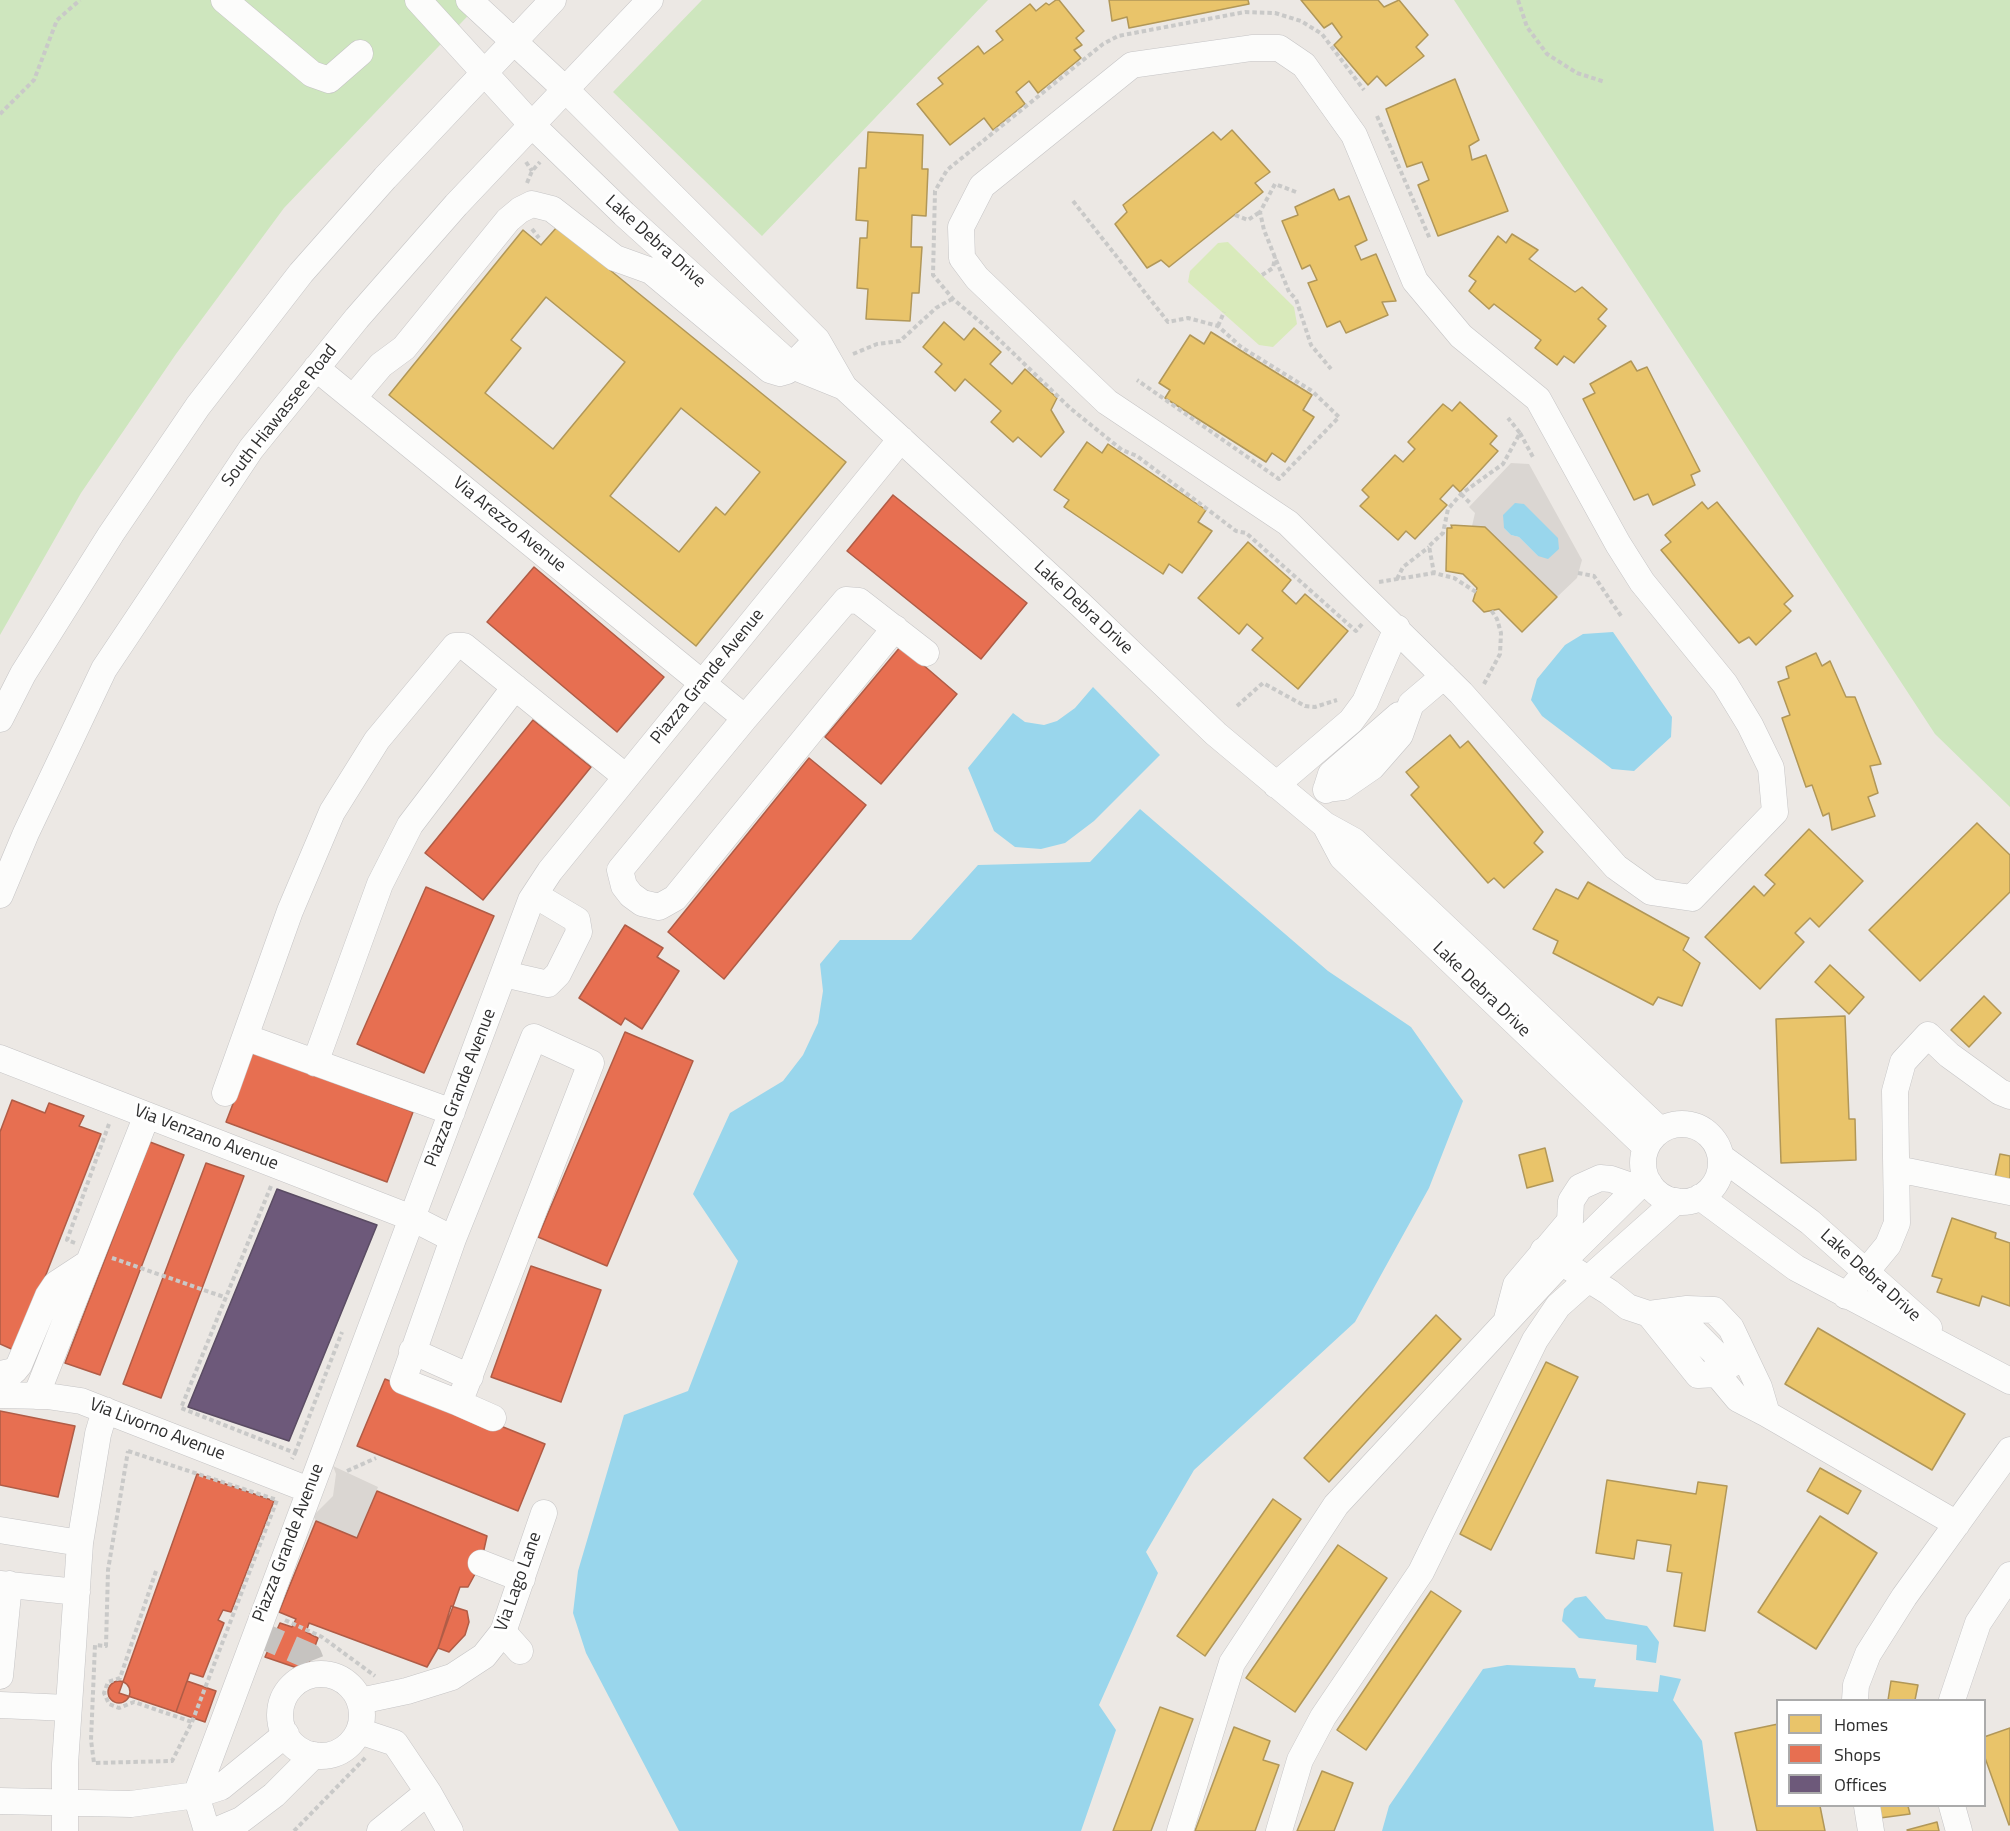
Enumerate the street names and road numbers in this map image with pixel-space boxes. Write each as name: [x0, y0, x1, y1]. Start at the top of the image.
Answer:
street label: Lake Debra Drive: [600, 191, 710, 293]
street label: South Hiawassee Road: [218, 341, 342, 491]
street label: Via Arezzo Avenue: [448, 473, 570, 577]
street label: Lake Debra Drive: [1029, 557, 1137, 659]
street label: Piazza Grande Avenue: [647, 605, 769, 749]
street label: Lake Debra Drive: [1428, 938, 1534, 1042]
street label: Piazza Grande Avenue: [421, 1006, 501, 1170]
street label: Via Venzano Avenue: [131, 1101, 281, 1175]
street label: Lake Debra Drive: [1815, 1225, 1925, 1327]
street label: Via Livorno Avenue: [86, 1394, 228, 1466]
street label: Piazza Grande Avenue: [249, 1461, 329, 1625]
street label: Via Lago Lane: [491, 1529, 547, 1635]

